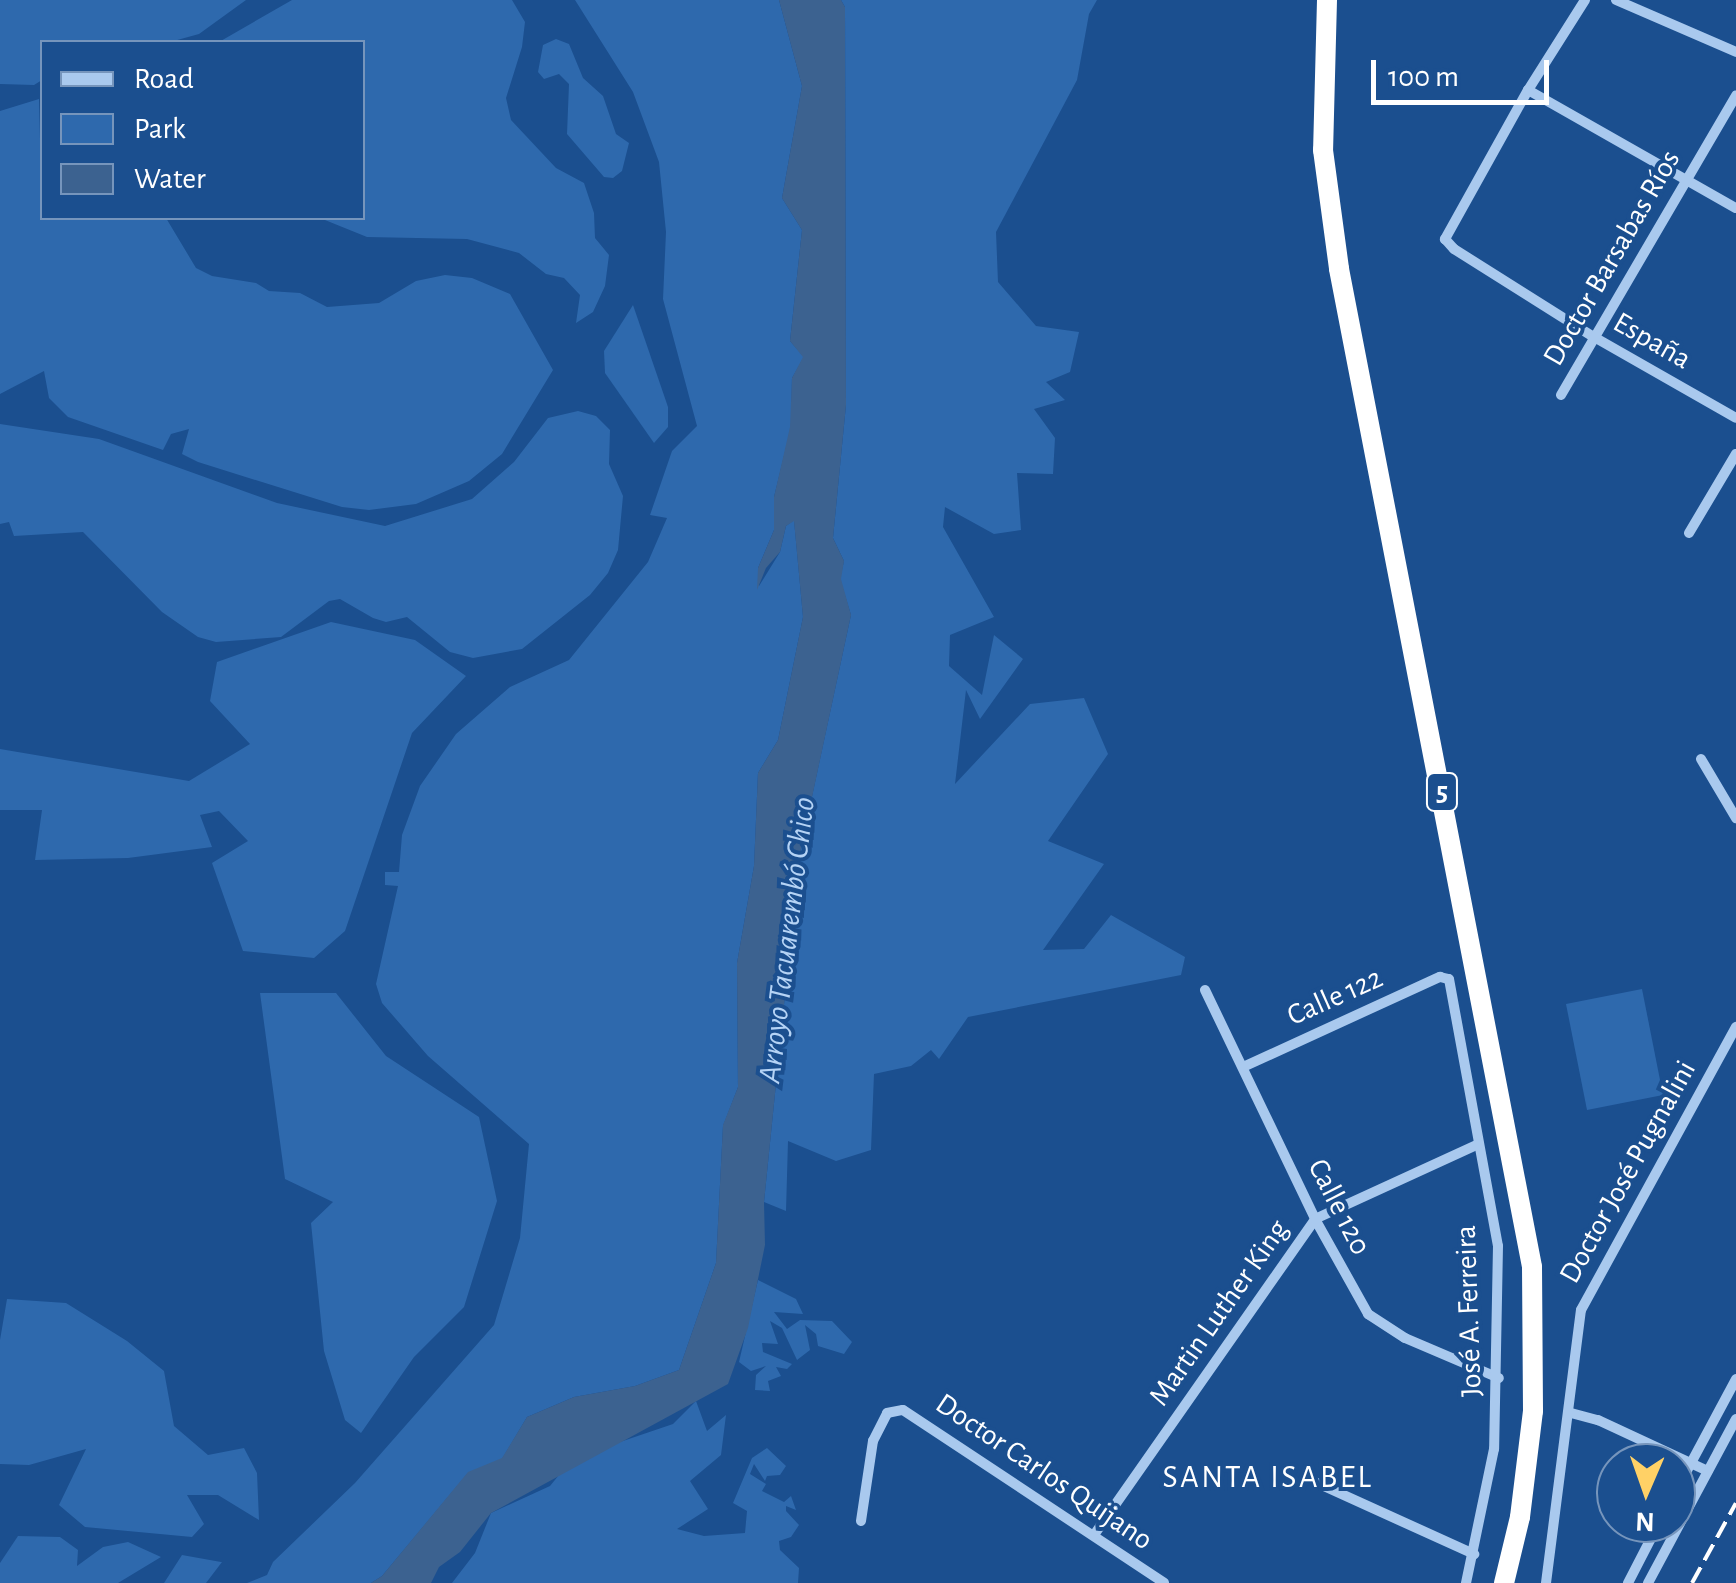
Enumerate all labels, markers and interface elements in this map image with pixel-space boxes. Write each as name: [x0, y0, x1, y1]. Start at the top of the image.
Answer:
legend: [40, 40, 365, 220]
scale bar: [1376, 40, 1554, 102]
text: 100 m: [1388, 62, 1459, 92]
text: Road: [134, 64, 194, 94]
text: Park: [134, 114, 186, 144]
street label: Doctor Barsabas Ríos: [1536, 144, 1688, 372]
text: Water: [134, 164, 206, 194]
street label: España: [1607, 304, 1697, 378]
road number: 5: [1424, 769, 1460, 815]
water label: Arroyo Tacuarembó Chico: [750, 795, 824, 1085]
street label: Calle 122: [1282, 960, 1388, 1034]
street label: Doctor José Pugnalini: [1552, 1054, 1704, 1290]
street label: Calle 120: [1300, 1153, 1378, 1261]
street label: Martin Luther King: [1141, 1213, 1297, 1413]
street label: José A. Ferreira: [1448, 1224, 1490, 1398]
street label: Doctor Carlos Quijano: [928, 1386, 1160, 1558]
north arrow: [1596, 1443, 1696, 1543]
district label: SANTA ISABEL: [1163, 1458, 1373, 1496]
text: N: [1635, 1507, 1655, 1535]

